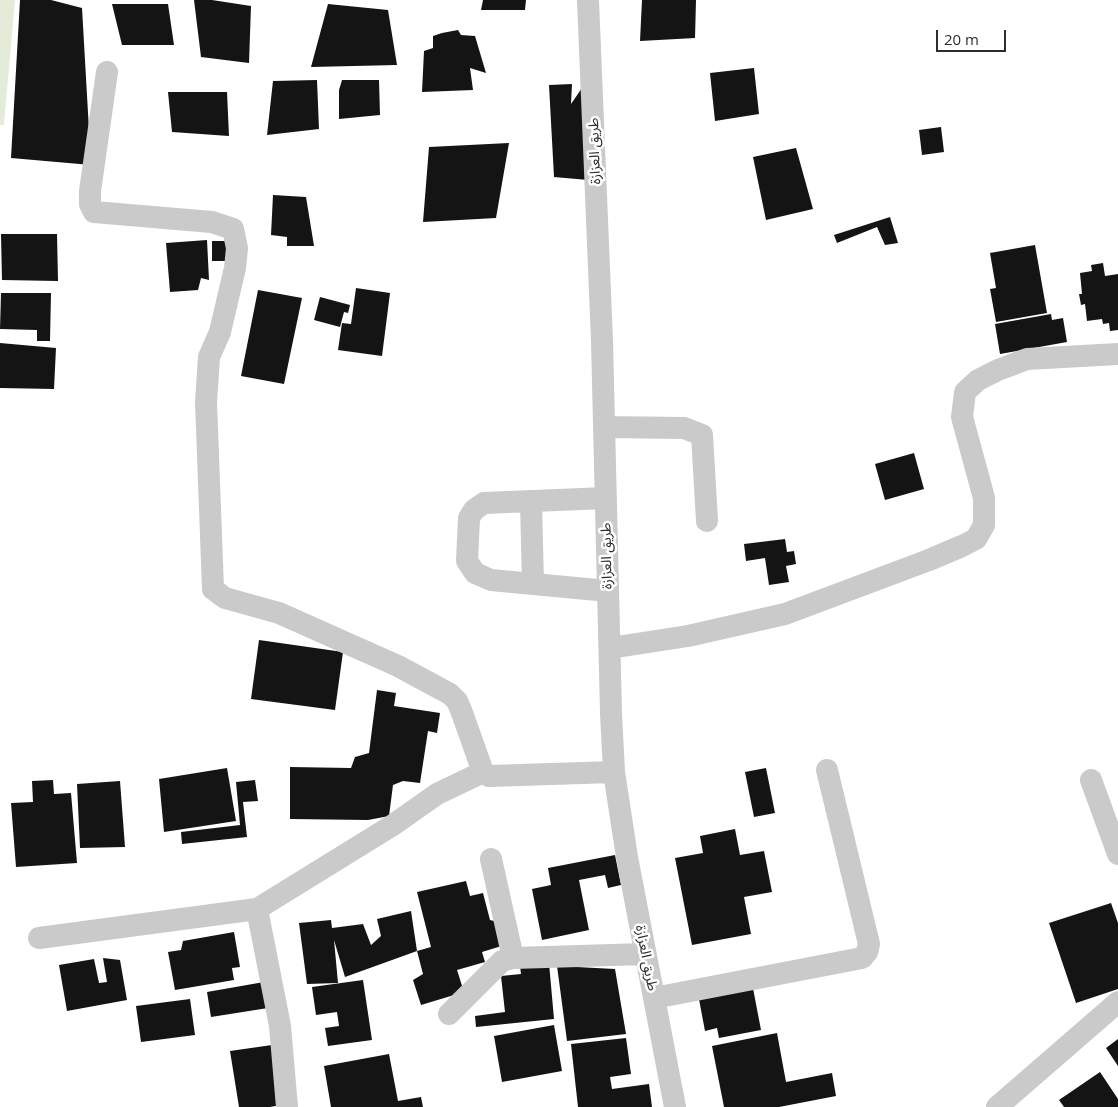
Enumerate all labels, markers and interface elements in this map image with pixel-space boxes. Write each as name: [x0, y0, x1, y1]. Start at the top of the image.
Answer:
scale bar: [938, 20, 1008, 52]
text: 20 m: [944, 29, 979, 49]
street label: طريق العزازة: [585, 117, 605, 185]
street label: طريق العزازة: [598, 522, 616, 590]
street label: طريق العزازة: [631, 924, 661, 992]

